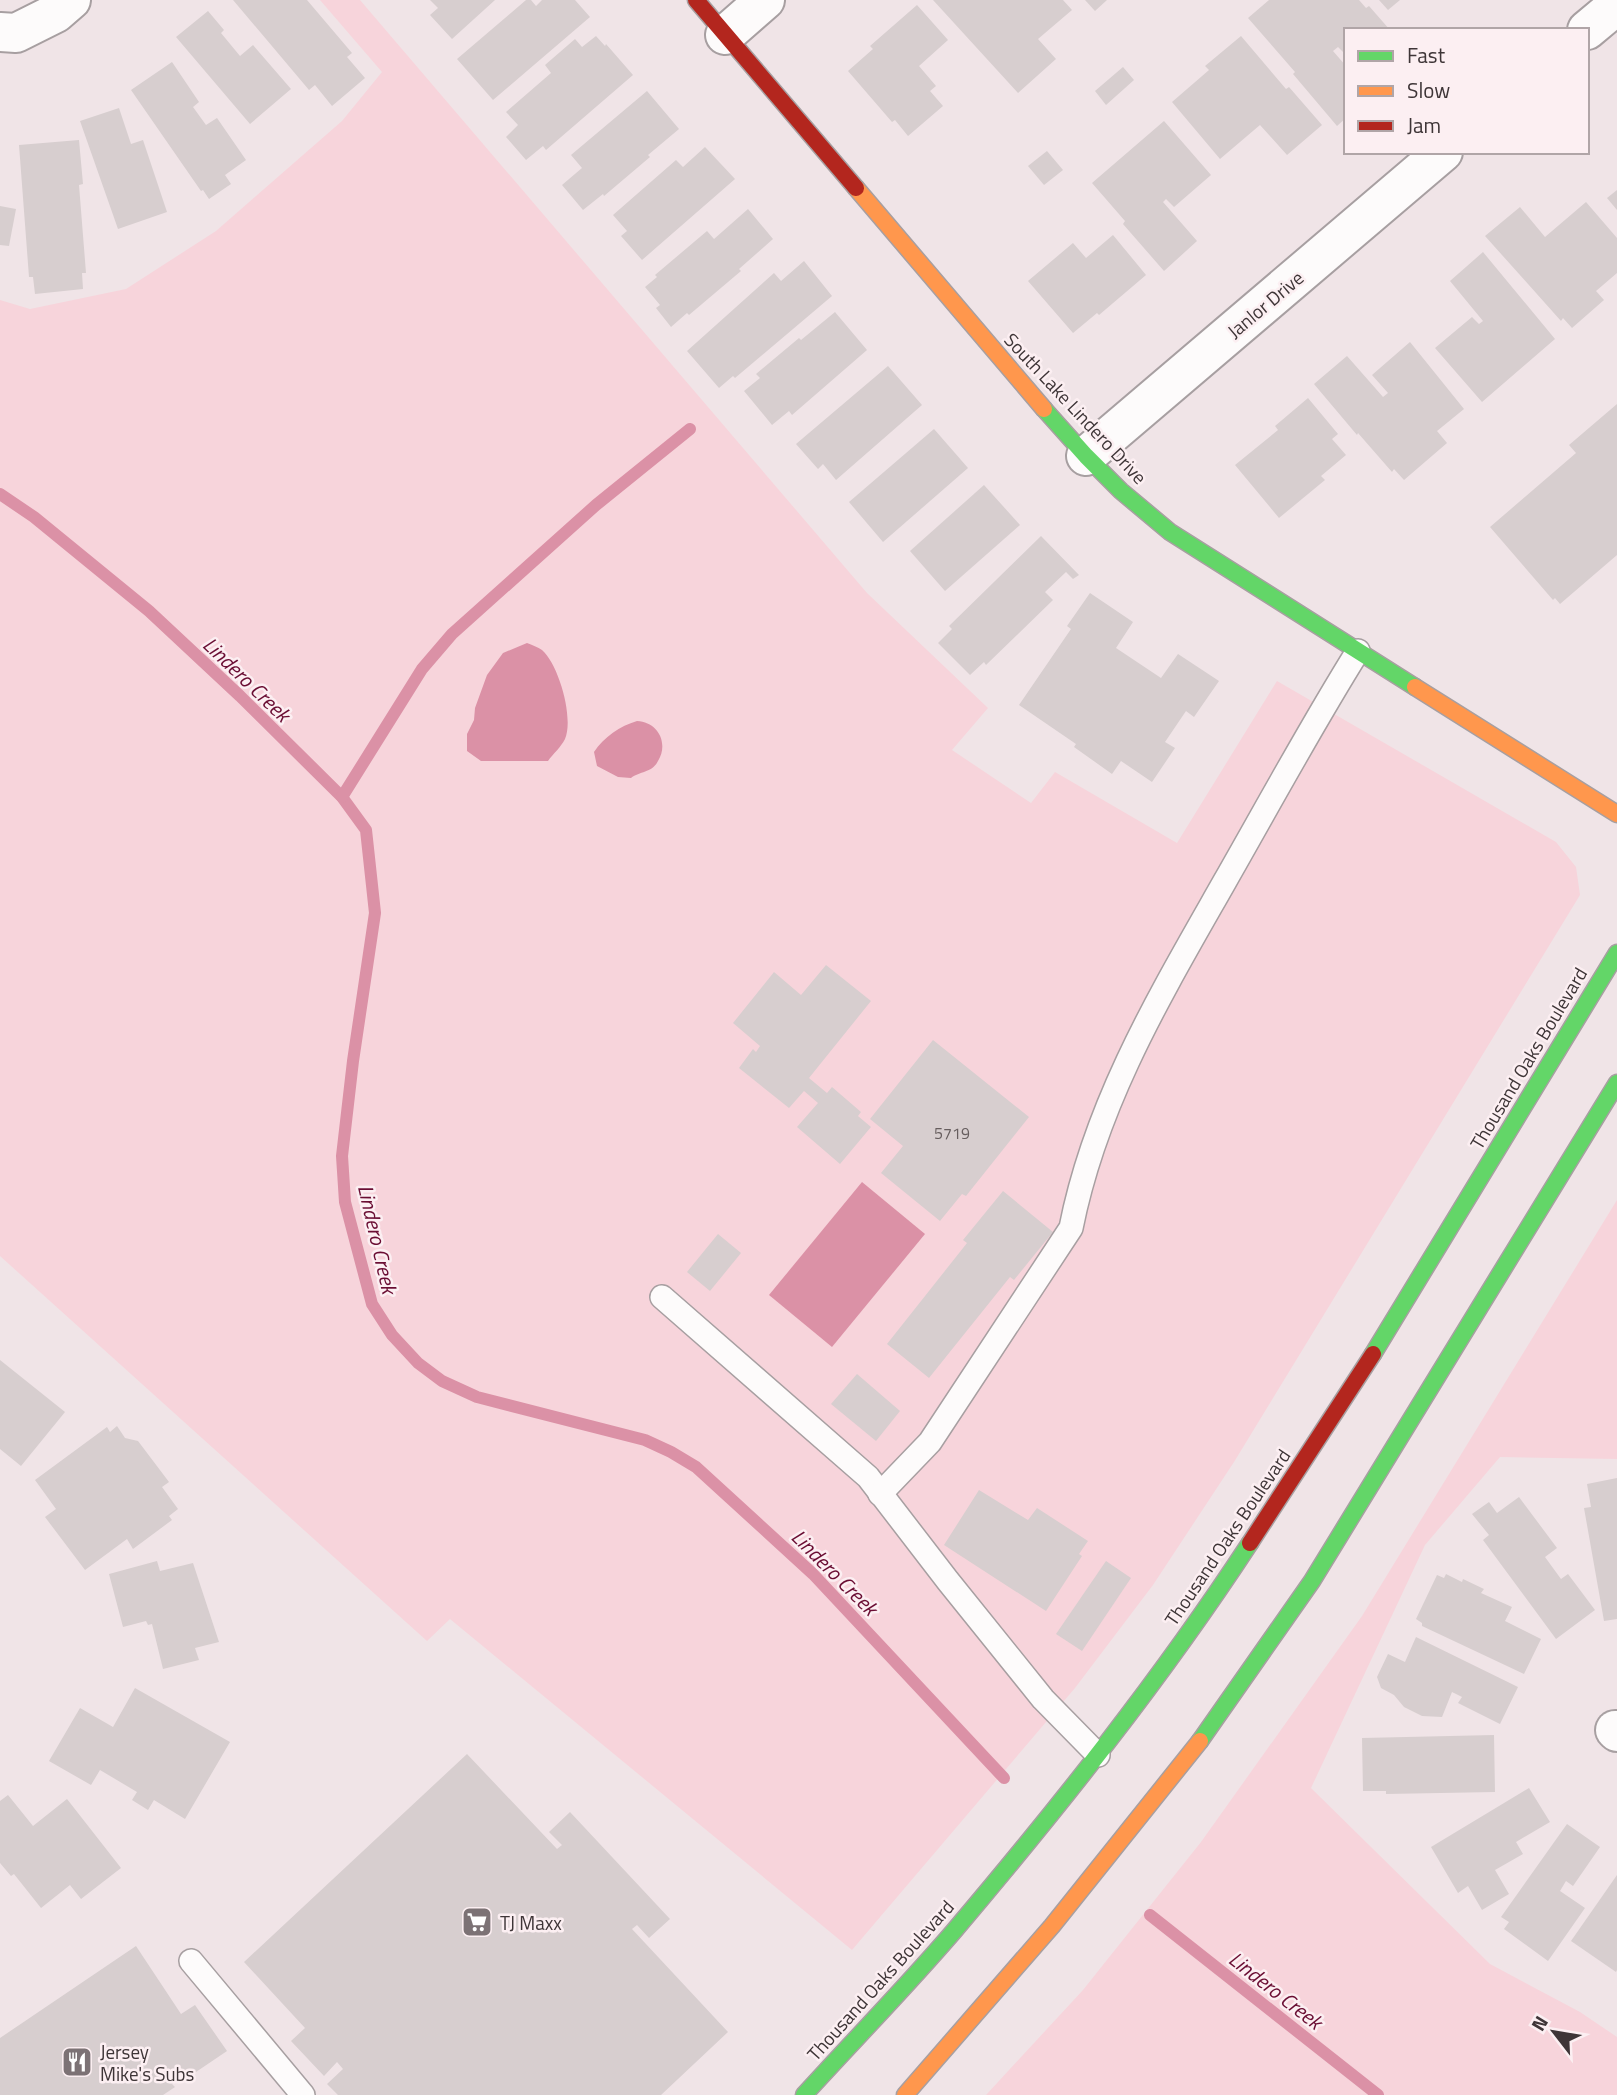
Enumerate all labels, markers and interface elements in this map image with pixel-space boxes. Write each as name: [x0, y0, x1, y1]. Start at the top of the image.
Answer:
legend: [1344, 28, 1589, 154]
text: Fast: [1407, 39, 1446, 71]
text: Slow: [1407, 74, 1450, 106]
text: Jam: [1407, 109, 1441, 141]
street label: Janlor Drive: [1220, 263, 1310, 345]
street label: South Lake Lindero Drive: [998, 326, 1154, 490]
water label: Lindero Creek: [196, 629, 300, 731]
street label: Thousand Oaks Boulevard: [1462, 961, 1594, 1155]
house number: 5719: [934, 1121, 970, 1145]
water label: Lindero Creek: [350, 1181, 407, 1299]
street label: Thousand Oaks Boulevard: [1157, 1443, 1297, 1631]
water label: Lindero Creek: [784, 1521, 887, 1624]
street label: Thousand Oaks Boulevard: [800, 1893, 960, 2067]
supermarket icon: TJ Maxx: [460, 1905, 494, 1939]
place label: TJ Maxx: [500, 1908, 562, 1937]
water label: Lindero Creek: [1222, 1943, 1332, 2038]
north arrow: [1519, 1997, 1589, 2067]
text: N: [1523, 2010, 1555, 2036]
place label: Jersey Mike's Subs: [100, 2037, 195, 2088]
restaurant icon: Jersey Mike's Subs: [60, 2045, 94, 2079]

